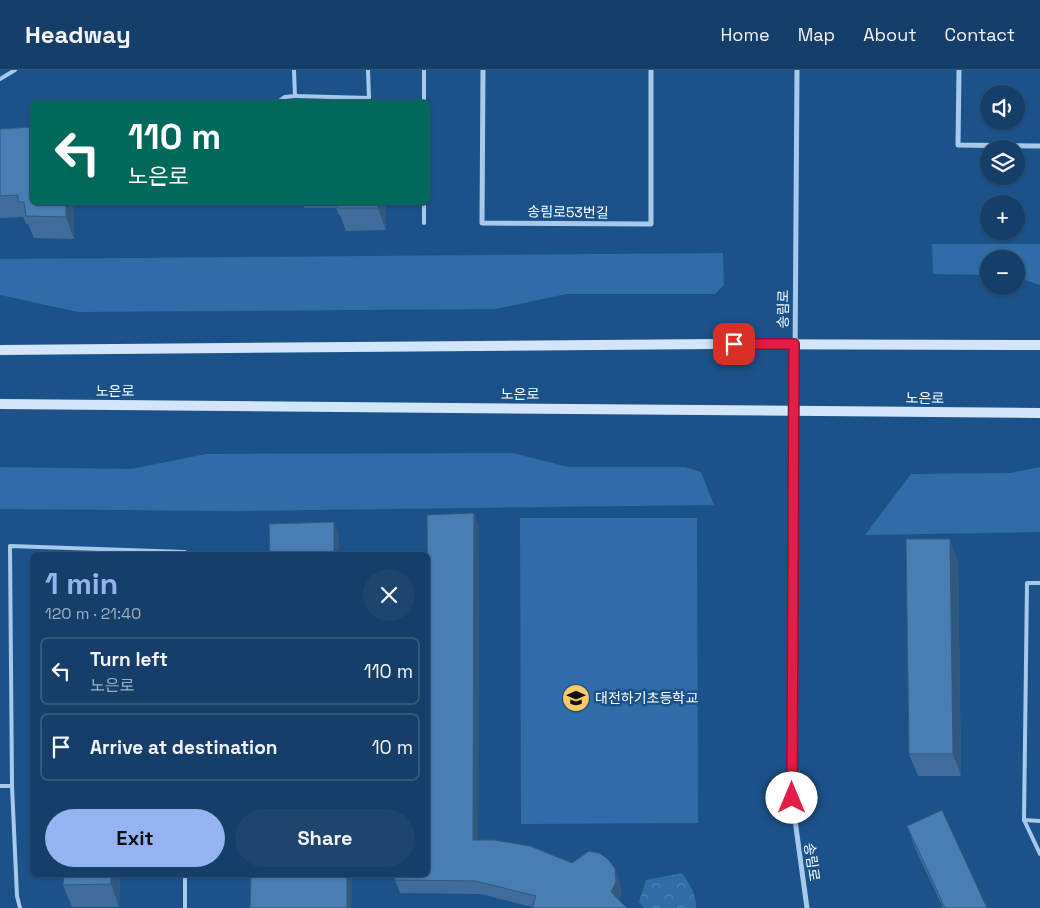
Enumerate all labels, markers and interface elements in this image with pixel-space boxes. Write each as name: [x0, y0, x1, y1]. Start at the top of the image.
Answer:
text: Headway: [25, 19, 131, 50]
text: Home: [721, 23, 770, 46]
text: Map: [798, 23, 835, 46]
text: About: [863, 23, 917, 46]
text: Contact: [945, 23, 1015, 46]
map controls: [980, 85, 1025, 295]
button: sound: [980, 85, 1025, 130]
text: 110 m: [128, 115, 221, 159]
icon: left: [45, 120, 110, 185]
button: layers: [980, 140, 1025, 185]
text: 노은로: [128, 162, 189, 190]
button: +: [980, 195, 1025, 240]
street label: 송림로53번길: [527, 202, 609, 222]
button: −: [980, 250, 1025, 295]
street label: 송림로: [774, 289, 792, 328]
pin: [713, 323, 755, 365]
icon: arrive: [720, 330, 748, 358]
street label: 노은로: [96, 382, 134, 400]
street label: 노은로: [501, 385, 539, 403]
street label: 노은로: [906, 389, 945, 407]
text: 1 min: [45, 564, 118, 603]
button: close: [363, 569, 415, 621]
text: 120 m · 21:40: [45, 603, 141, 624]
text: Turn left: [90, 647, 168, 672]
icon: left: [47, 657, 75, 685]
text: 110 m: [364, 659, 413, 684]
text: 노은로: [90, 675, 134, 696]
school or university icon: 대전하기초등학교: [561, 683, 591, 713]
place label: 대전하기초등학교: [595, 689, 698, 707]
icon: arrive: [47, 733, 75, 761]
text: Arrive at destination: [90, 735, 278, 760]
text: 10 m: [372, 735, 413, 760]
position arrow: [765, 771, 817, 823]
button: Exit: [45, 809, 225, 867]
button: Share: [235, 809, 415, 867]
street label: 송림로: [800, 842, 824, 883]

